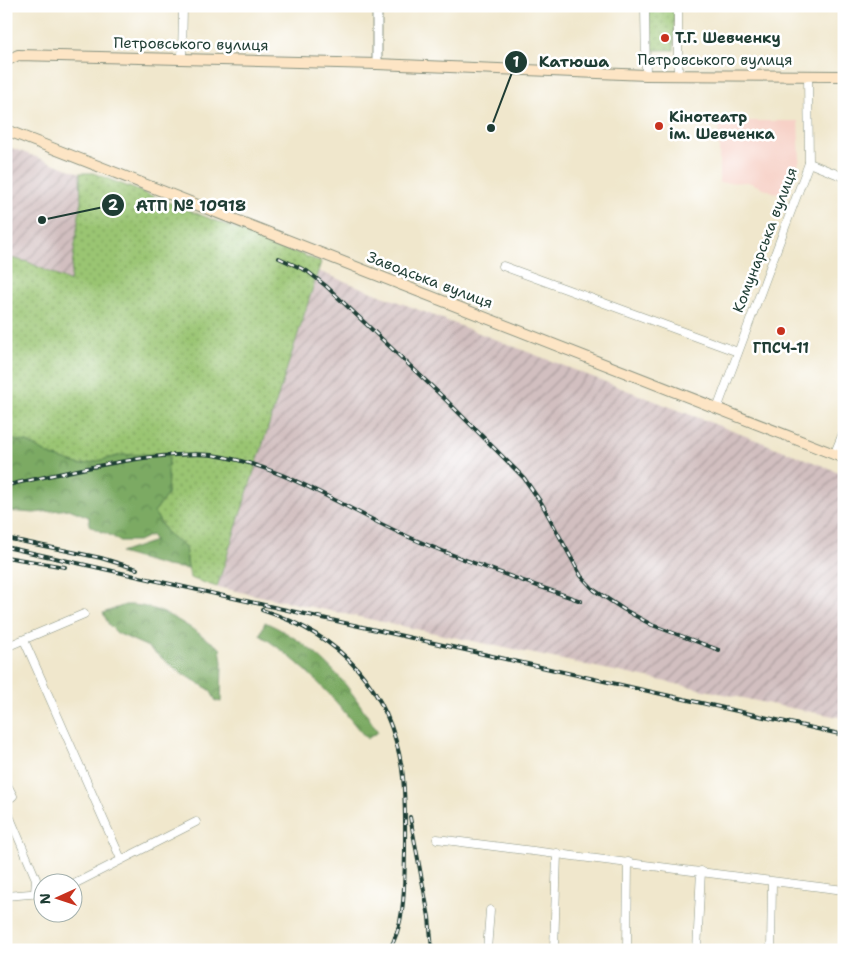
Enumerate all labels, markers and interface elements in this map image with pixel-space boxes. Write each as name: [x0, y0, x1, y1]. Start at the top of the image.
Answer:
place label: Т.Г. Шевченку: [675, 28, 781, 48]
marker: Т.Г. Шевченку: [659, 32, 671, 44]
street label: Петровського вулиця: [113, 33, 269, 55]
callout: Катюша: [503, 46, 619, 77]
street label: Петровського вулиця: [637, 50, 793, 70]
text: Катюша: [539, 51, 609, 72]
text: 1: [513, 52, 520, 72]
place label: Кінотеатр ім. Шевченка: [669, 107, 775, 144]
marker: Кінотеатр ім. Шевченка: [653, 120, 665, 132]
street label: Комунарська вулиця: [728, 165, 802, 315]
callout: АТП № 10918: [101, 189, 256, 220]
text: 2: [108, 195, 119, 215]
text: АТП № 10918: [136, 195, 246, 216]
street label: Заводська вулиця: [364, 247, 496, 313]
marker: ГПСЧ-11: [775, 325, 787, 337]
place label: ГПСЧ-11: [753, 338, 809, 358]
north arrow: [32, 874, 82, 924]
text: N: [36, 893, 54, 905]

